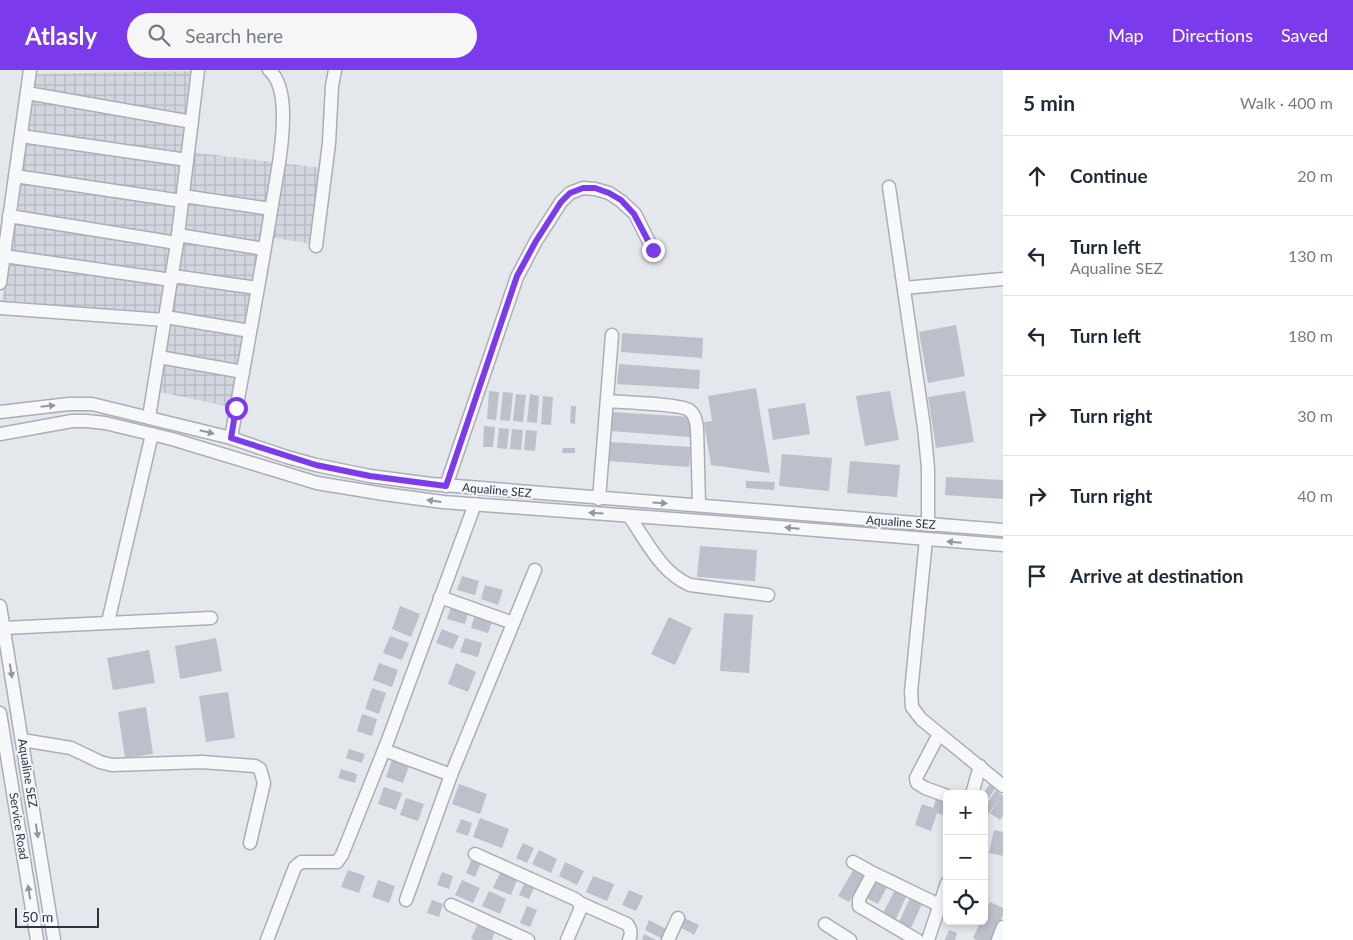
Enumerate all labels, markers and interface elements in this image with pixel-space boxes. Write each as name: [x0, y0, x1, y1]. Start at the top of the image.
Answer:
search box: [127, 13, 477, 58]
text: Atlasly: [25, 21, 97, 50]
icon: search: [145, 21, 173, 49]
text: Search here: [185, 24, 283, 47]
text: Map: [1108, 24, 1144, 46]
text: Directions: [1172, 24, 1253, 46]
text: Saved: [1281, 24, 1328, 46]
text: 5 min: [1023, 90, 1075, 115]
text: Walk · 400 m: [1240, 93, 1333, 112]
icon: ahead: [1023, 162, 1051, 190]
text: Continue: [1070, 164, 1148, 187]
text: 20 m: [1297, 166, 1333, 185]
text: Turn left: [1070, 235, 1141, 258]
route end: [642, 239, 665, 262]
icon: left: [1023, 242, 1051, 270]
text: 130 m: [1288, 246, 1333, 265]
text: Aqualine SEZ: [1070, 258, 1163, 277]
icon: left: [1023, 322, 1051, 350]
text: Turn left: [1070, 324, 1141, 347]
text: 180 m: [1288, 326, 1333, 345]
route start: [225, 397, 248, 420]
one-way arrow: [41, 402, 57, 410]
icon: right: [1023, 402, 1051, 430]
text: Turn right: [1070, 404, 1152, 427]
text: 30 m: [1297, 406, 1333, 425]
one-way arrow: [200, 428, 215, 436]
street label: Aqualine SEZ: [462, 479, 532, 501]
icon: right: [1023, 482, 1051, 510]
text: Turn right: [1070, 484, 1152, 507]
text: 40 m: [1297, 486, 1333, 505]
one-way arrow: [425, 497, 441, 505]
one-way arrow: [652, 499, 668, 507]
one-way arrow: [587, 509, 603, 517]
street label: Aqualine SEZ: [866, 512, 936, 532]
one-way arrow: [784, 524, 800, 532]
one-way arrow: [946, 537, 962, 545]
icon: arrive: [1023, 562, 1051, 590]
text: Arrive at destination: [1070, 564, 1243, 587]
one-way arrow: [7, 663, 15, 679]
street label: Aqualine SEZ: [15, 737, 41, 809]
map controls: [943, 790, 988, 925]
button: +: [943, 790, 988, 835]
street label: Service Road: [6, 791, 32, 861]
one-way arrow: [34, 824, 42, 840]
button: −: [943, 835, 988, 880]
button: locate: [943, 880, 988, 925]
one-way arrow: [25, 884, 33, 900]
scale bar: [15, 905, 99, 928]
text: 50 m: [22, 908, 53, 925]

